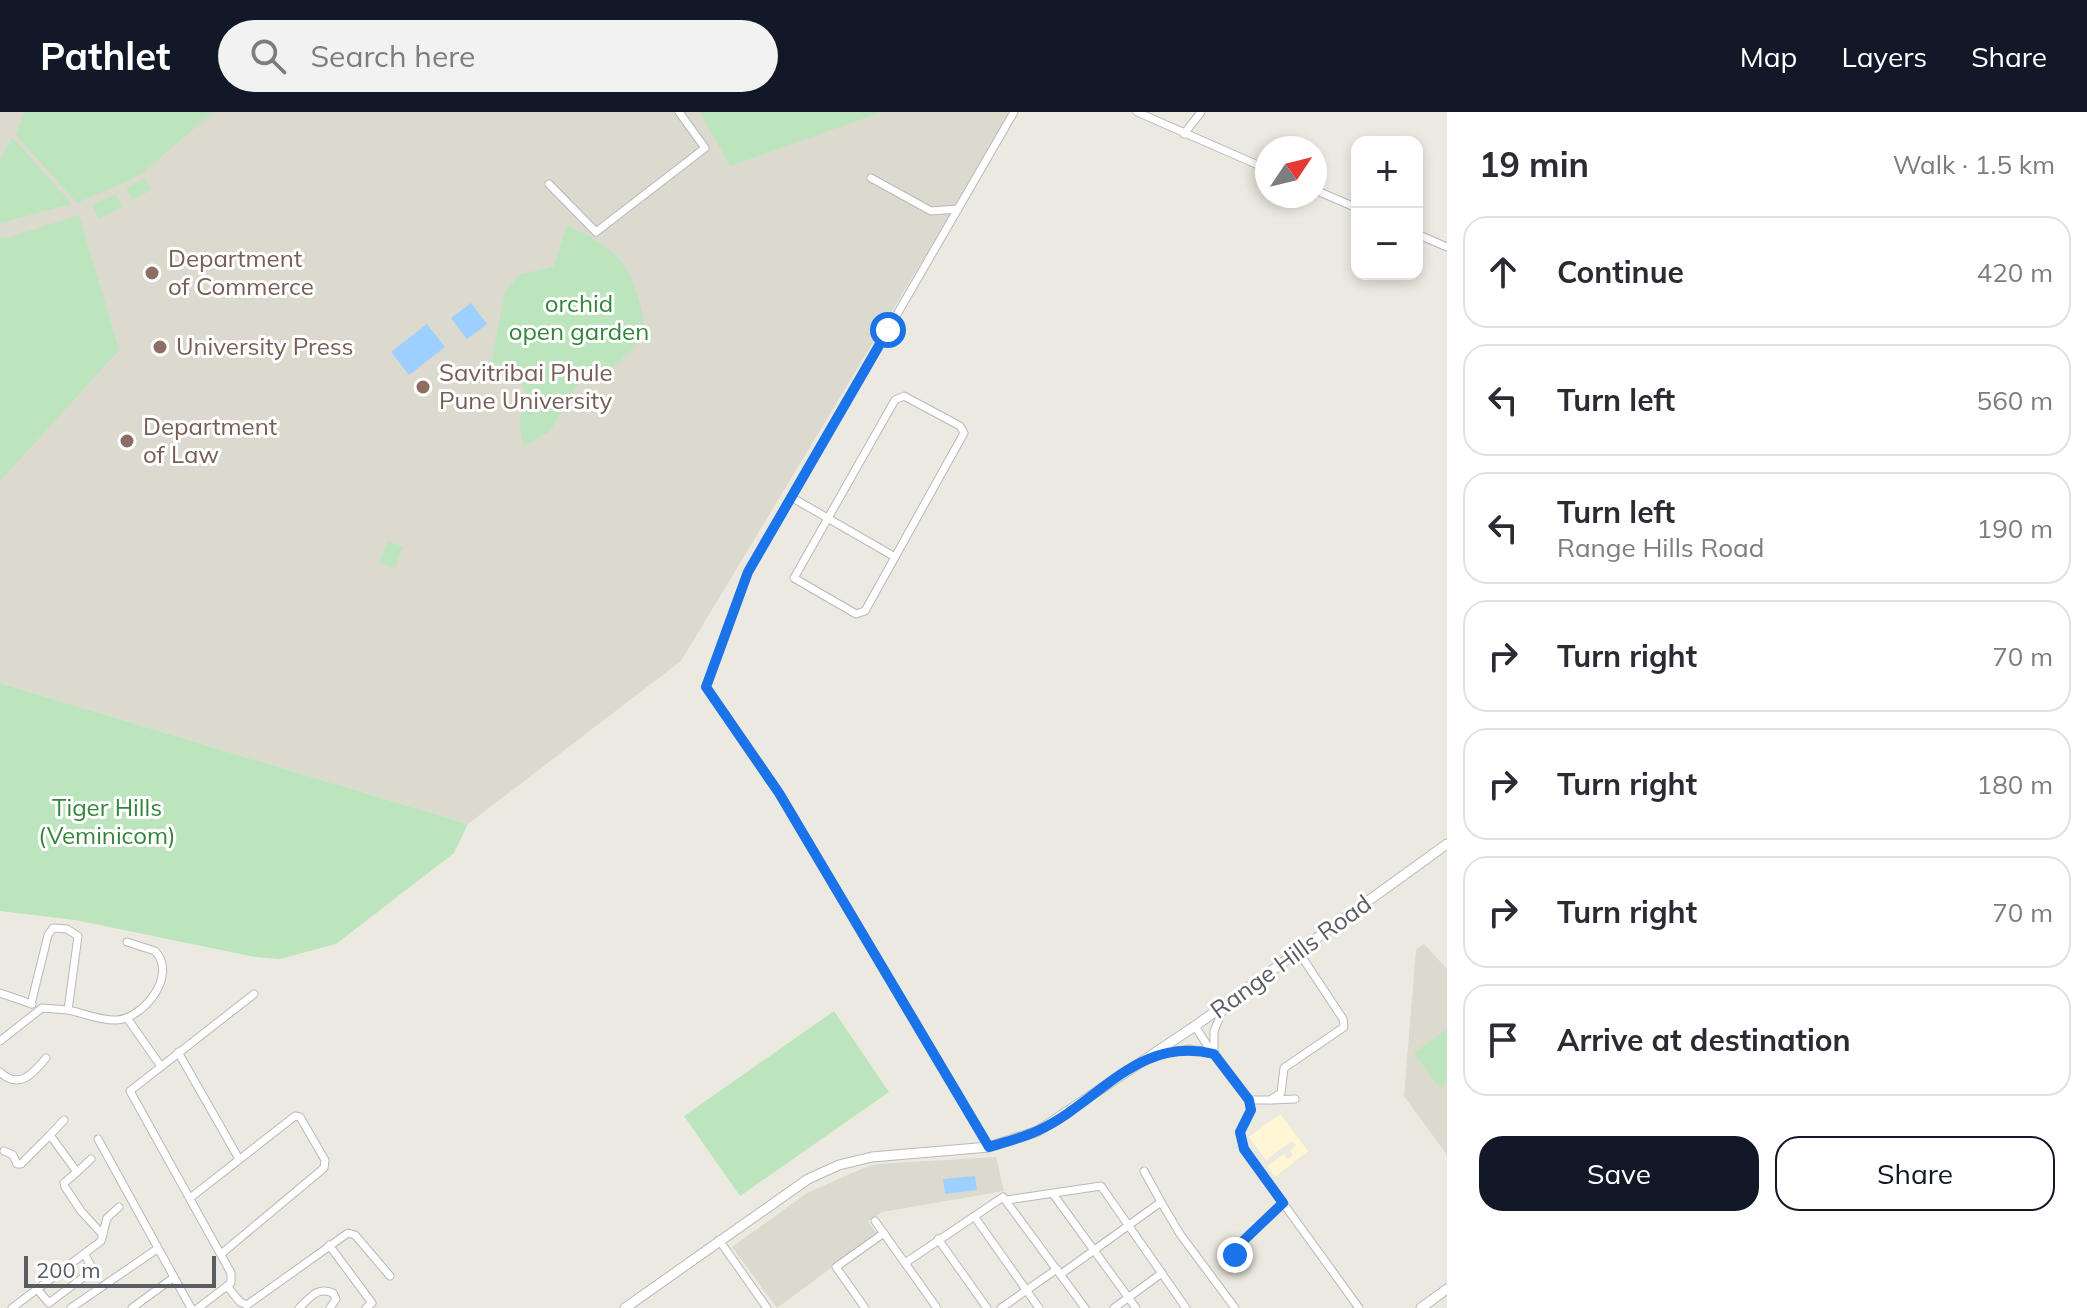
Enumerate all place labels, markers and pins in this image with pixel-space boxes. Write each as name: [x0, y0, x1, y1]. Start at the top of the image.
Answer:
place label: Department of Commerce: [168, 243, 314, 301]
marker: Department of Commerce: [143, 264, 161, 282]
place label: University Press: [176, 331, 354, 361]
marker: University Press: [151, 338, 169, 356]
place label: Savitribai Phule Pune University: [439, 357, 613, 415]
marker: Savitribai Phule Pune University: [414, 378, 432, 396]
place label: Department of Law: [143, 411, 277, 469]
marker: Department of Law: [118, 432, 136, 450]

